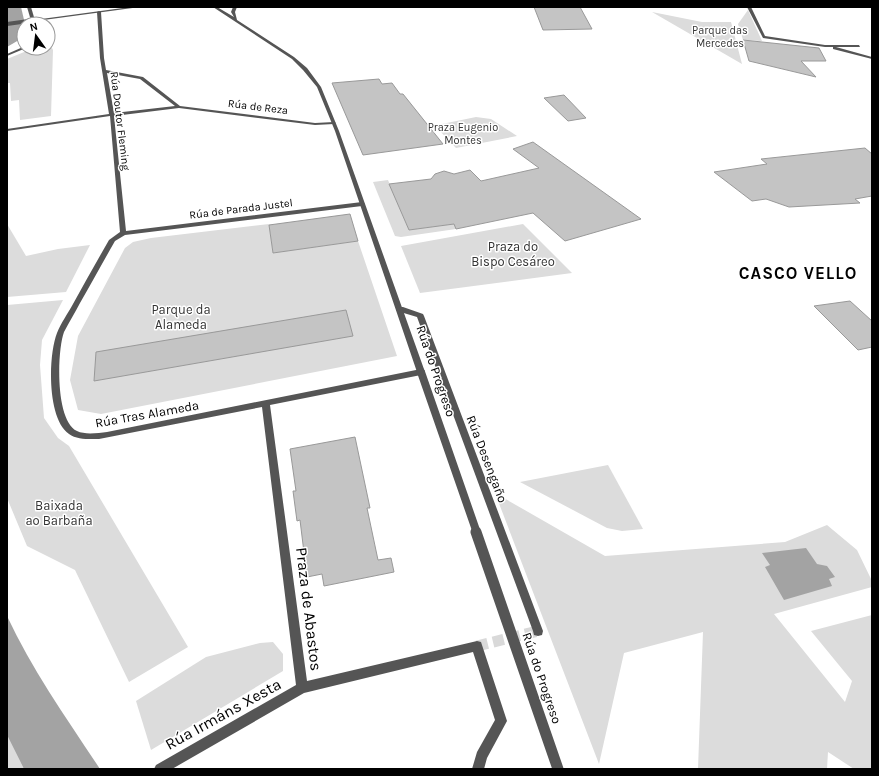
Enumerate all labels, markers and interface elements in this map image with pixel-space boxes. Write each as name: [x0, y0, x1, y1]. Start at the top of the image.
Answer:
north arrow: [16, 16, 56, 56]
text: N: [28, 20, 39, 34]
park label: Parque das Mercedes: [692, 24, 748, 50]
street label: Rúa Doutor Fleming: [107, 71, 133, 172]
street label: Rúa de Reza: [227, 97, 289, 117]
park label: Praza Eugenio Montes: [428, 121, 498, 147]
street label: Rúa de Parada Justel: [189, 196, 293, 222]
park label: Praza do Bispo Cesáreo: [471, 239, 555, 269]
district label: CASCO VELLO: [739, 263, 857, 283]
park label: Parque da Alameda: [151, 302, 211, 332]
street label: Rúa do Progreso: [413, 323, 459, 419]
street label: Rúa Tras Alameda: [94, 397, 200, 431]
street label: Rúa Desengaño: [463, 413, 511, 505]
park label: Baixada ao Barbaña: [25, 498, 93, 528]
street label: Praza de Abastos: [292, 546, 326, 672]
street label: Rúa do Progreso: [519, 630, 565, 726]
street label: Rúa Irmáns Xesta: [162, 674, 284, 754]

